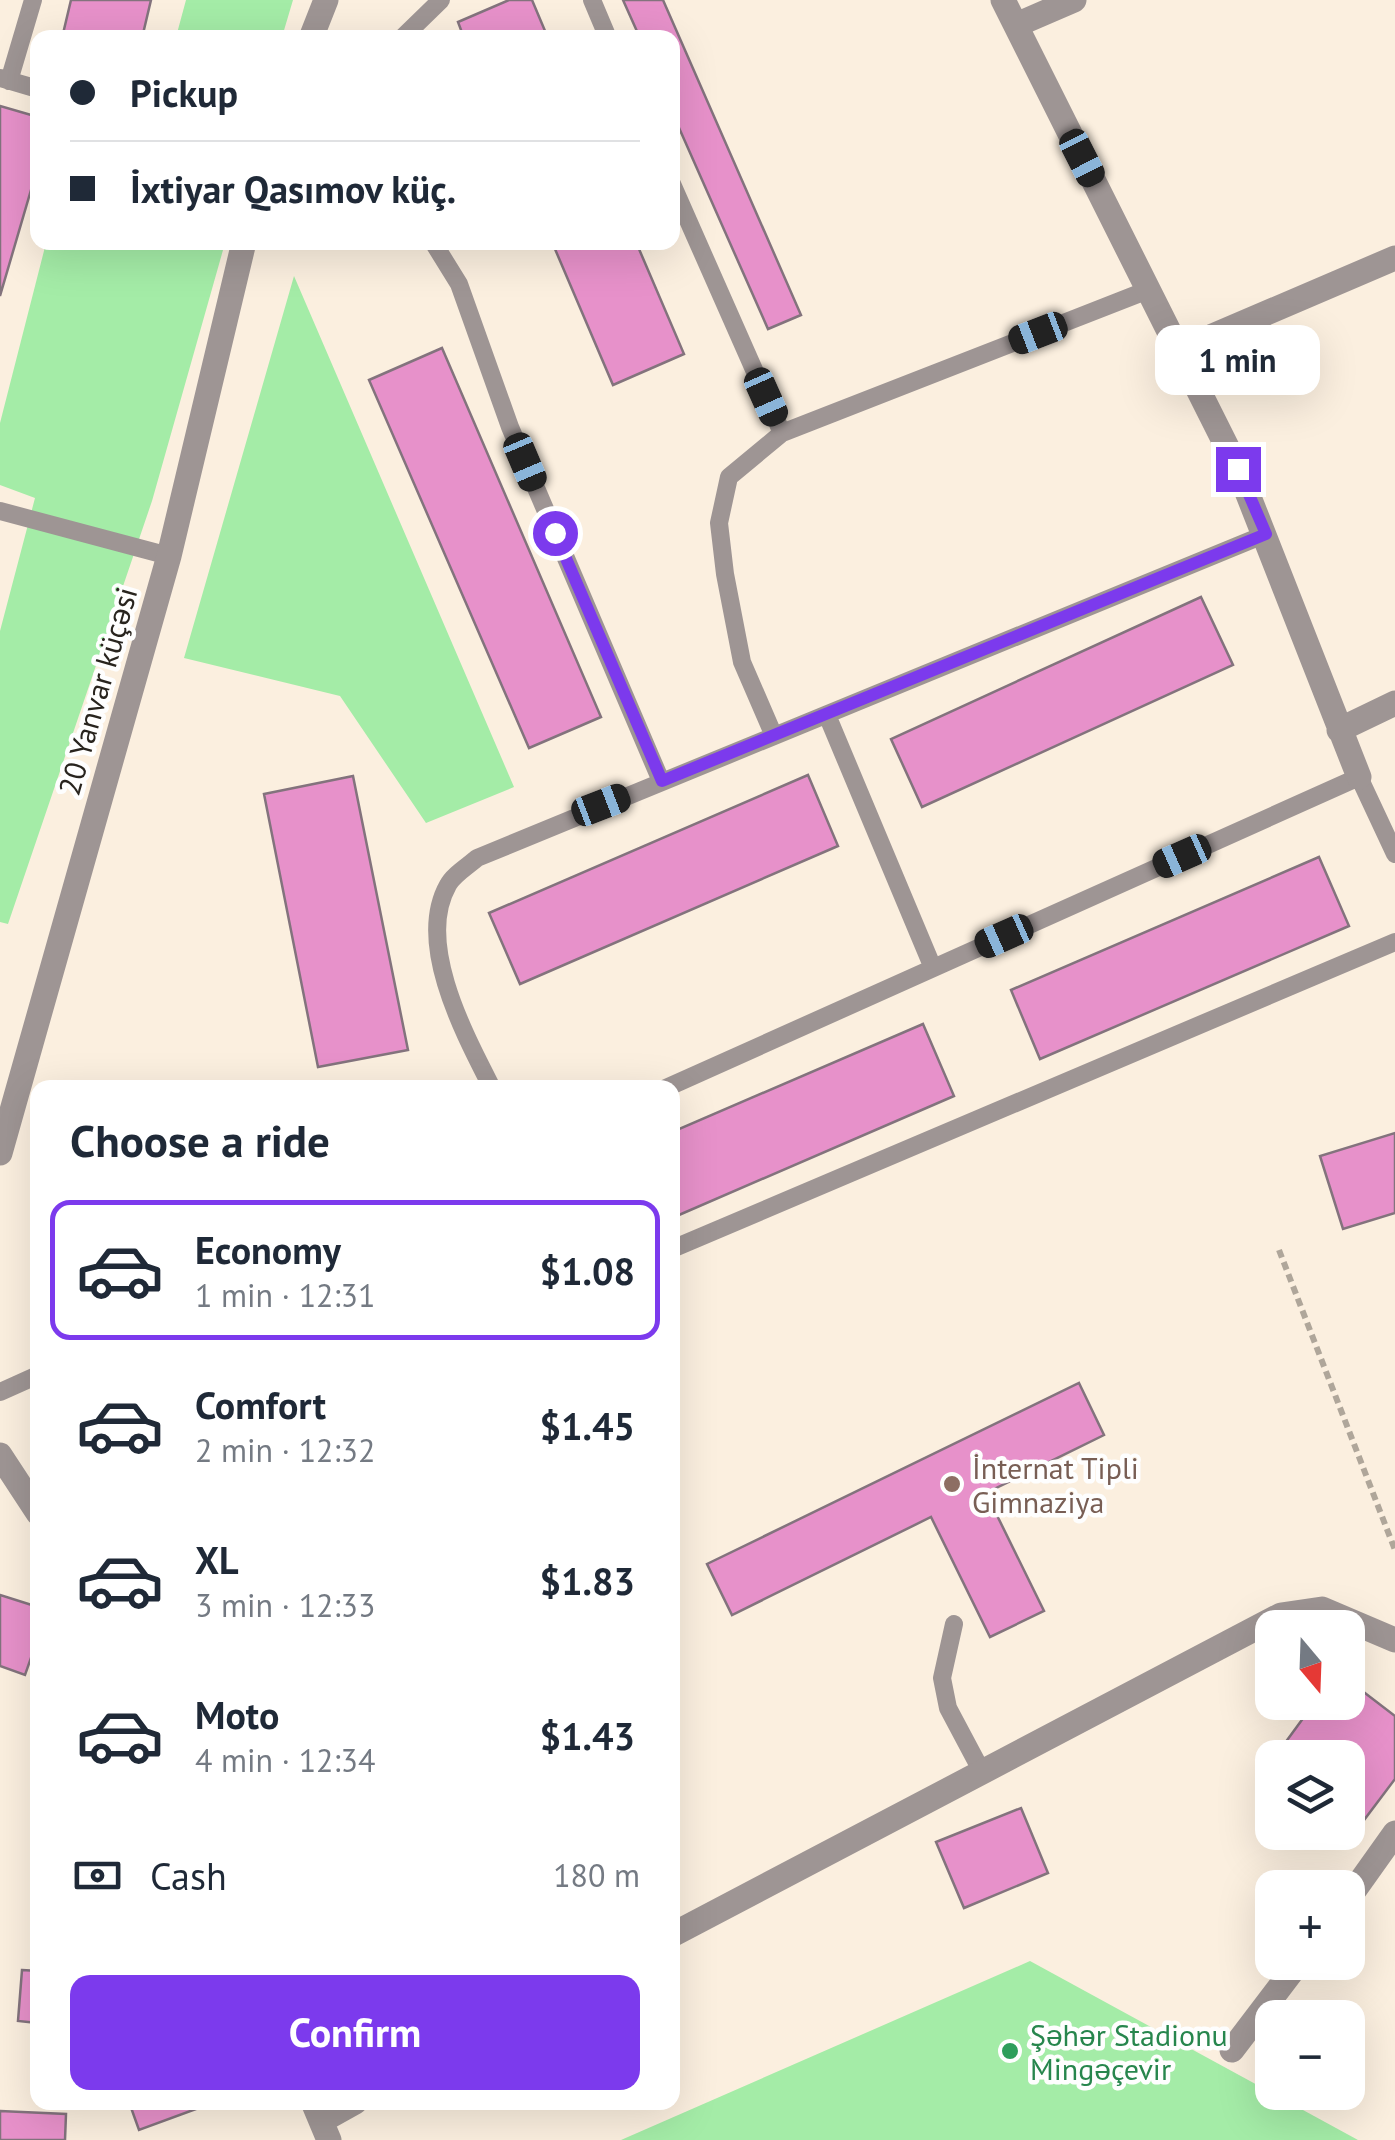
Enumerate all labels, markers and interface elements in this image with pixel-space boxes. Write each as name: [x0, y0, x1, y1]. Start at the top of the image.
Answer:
text: Pickup: [130, 68, 238, 117]
car: [1055, 124, 1109, 192]
text: İxtiyar Qasımov küç.: [130, 164, 456, 213]
car: [1005, 308, 1071, 358]
callout: 1 min: [1156, 324, 1320, 394]
text: 1 min: [1198, 339, 1277, 381]
car: [740, 363, 792, 431]
car: [499, 429, 551, 495]
route end: [1216, 447, 1261, 492]
route start: [533, 511, 578, 556]
street label: 20 Yanvar küçəsi: [49, 582, 145, 800]
car: [568, 780, 634, 830]
car: [1148, 830, 1216, 882]
car: [970, 910, 1038, 962]
text: Choose a ride: [70, 1111, 330, 1169]
icon: car: [75, 1225, 165, 1315]
text: Economy: [195, 1225, 341, 1274]
text: $1.08: [539, 1246, 635, 1295]
text: 1 min · 12:31: [195, 1274, 375, 1316]
icon: car: [75, 1380, 165, 1470]
text: Comfort: [195, 1380, 326, 1429]
text: $1.45: [539, 1401, 635, 1450]
text: 2 min · 12:32: [195, 1429, 375, 1471]
place label: İnternat Tipli Gimnaziya: [972, 1448, 1139, 1521]
marker: İnternat Tipli Gimnaziya: [941, 1473, 963, 1495]
icon: car: [75, 1535, 165, 1625]
text: XL: [195, 1535, 239, 1584]
text: $1.83: [539, 1556, 635, 1605]
text: 3 min · 12:33: [195, 1584, 375, 1626]
north arrow: [1255, 1610, 1365, 1720]
map controls: [1255, 1610, 1365, 2110]
icon: car: [75, 1690, 165, 1780]
text: Moto: [195, 1690, 279, 1739]
text: $1.43: [539, 1711, 635, 1760]
text: 4 min · 12:34: [195, 1739, 375, 1781]
button: layers: [1255, 1740, 1365, 1850]
icon: cash: [70, 1848, 125, 1903]
text: Cash: [150, 1851, 227, 1900]
text: 180 m: [553, 1854, 640, 1896]
button: +: [1255, 1870, 1365, 1980]
button: Confirm: [70, 1975, 640, 2090]
button: −: [1255, 2000, 1365, 2110]
place label: Şəhər Stadionu Mingəçevir: [1030, 2015, 1228, 2088]
marker: Şəhər Stadionu Mingəçevir: [999, 2040, 1021, 2062]

